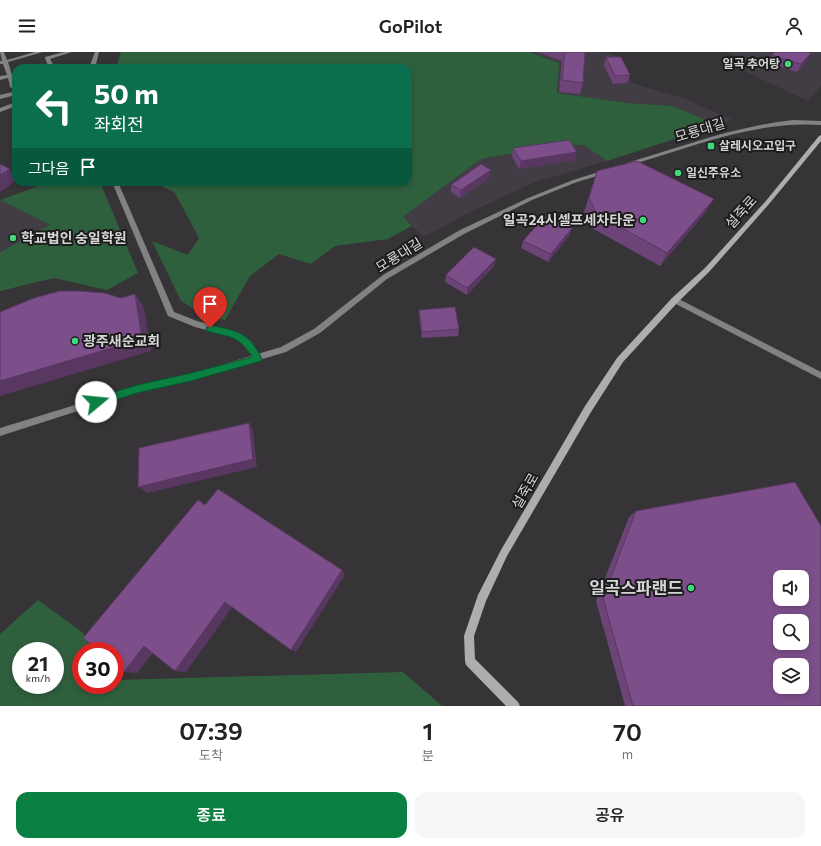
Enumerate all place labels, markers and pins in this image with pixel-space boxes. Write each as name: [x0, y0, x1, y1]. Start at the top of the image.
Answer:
place label: 일곡 추어탕: [723, 56, 780, 70]
marker: 일곡 추어탕: [783, 59, 793, 69]
place label: 살레시오고입구: [719, 138, 796, 152]
marker: 살레시오고입구: [706, 141, 716, 151]
place label: 일신주유소: [686, 165, 741, 179]
marker: 일신주유소: [673, 168, 683, 178]
place label: 일곡24시셀프세차타운: [503, 211, 635, 228]
marker: 일곡24시셀프세차타운: [638, 215, 648, 225]
place label: 학교법인 숭일학원: [21, 229, 127, 246]
marker: 학교법인 숭일학원: [8, 233, 18, 243]
pin: [193, 287, 227, 328]
place label: 광주새순교회: [83, 332, 160, 349]
marker: 광주새순교회: [70, 336, 80, 346]
place label: 일곡스파랜드: [589, 577, 683, 598]
marker: 일곡스파랜드: [686, 583, 696, 593]

